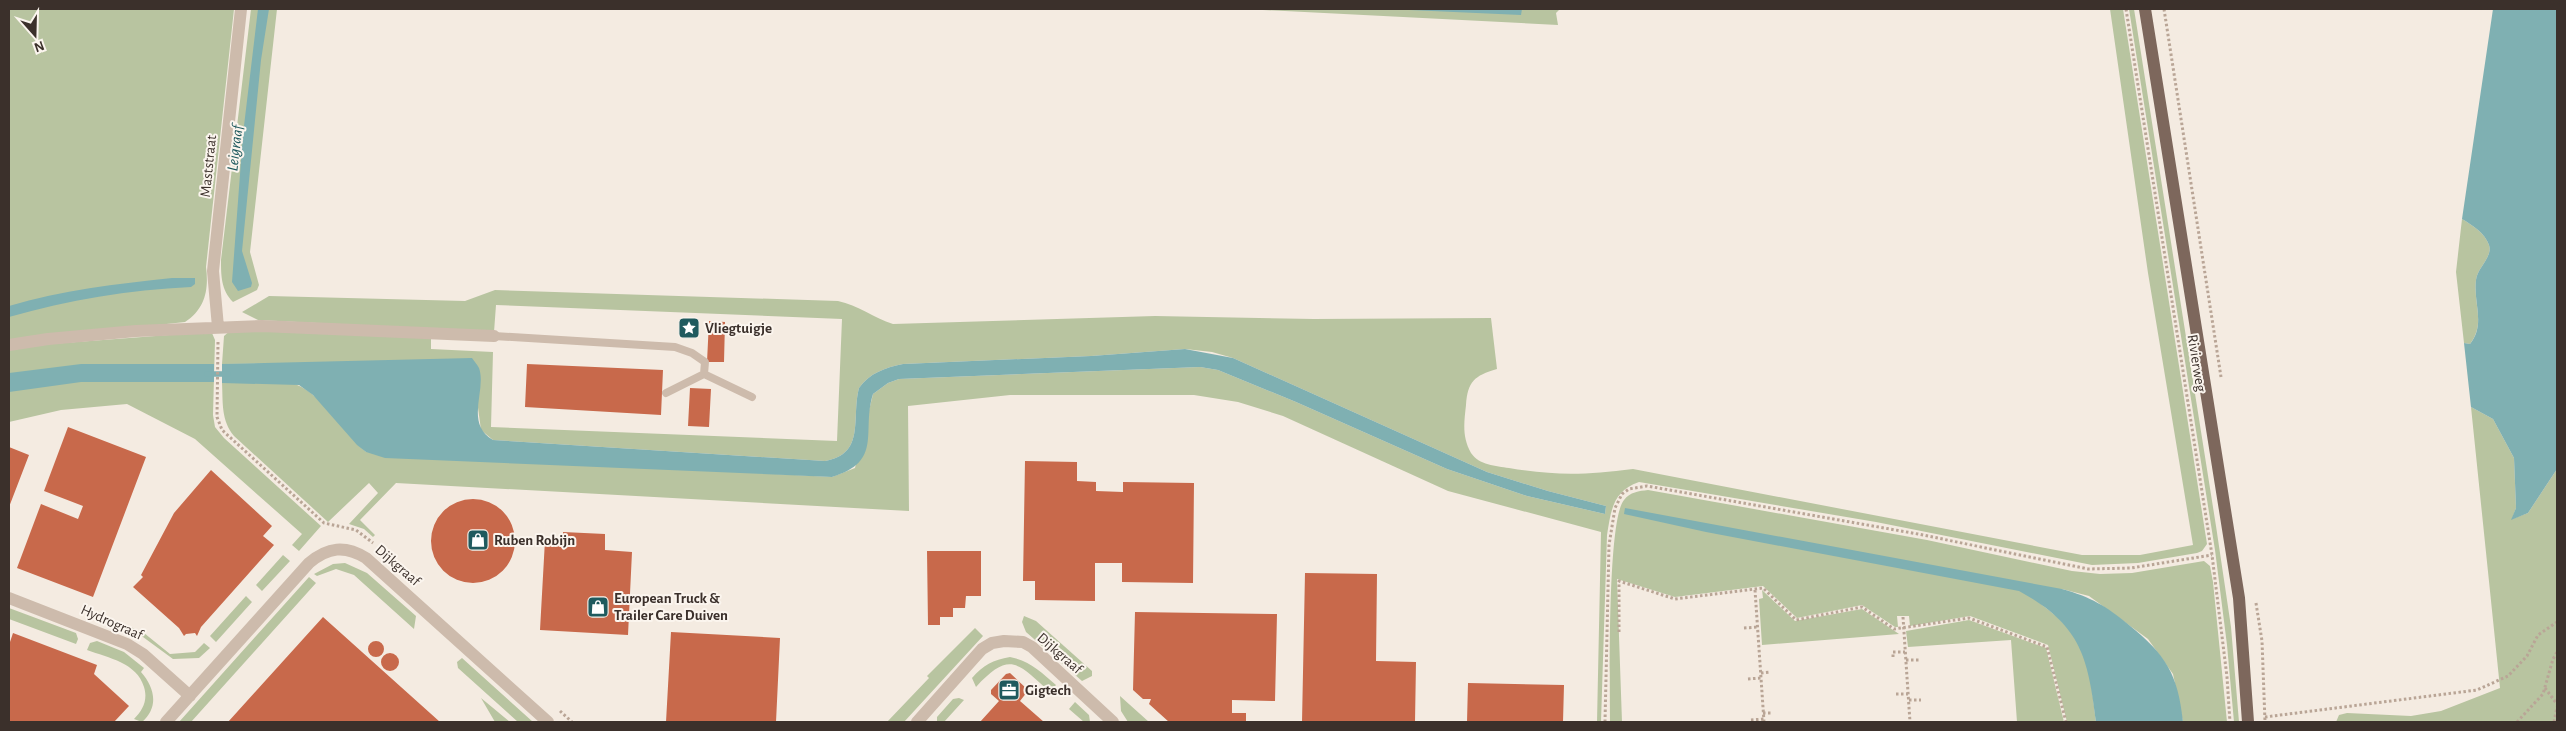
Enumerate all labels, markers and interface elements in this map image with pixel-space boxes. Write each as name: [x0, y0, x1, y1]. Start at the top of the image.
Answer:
north arrow: [10, 10, 60, 60]
text: N: [32, 38, 46, 55]
water label: Leigraaf: [224, 122, 246, 172]
street label: Maststraat: [198, 134, 219, 198]
place icon: Vliegtuigje: [677, 316, 701, 340]
place label: Vliegtuigje: [705, 321, 772, 336]
street label: Rivierweg: [2185, 333, 2209, 393]
shop icon: Ruben Robijn: [466, 528, 490, 552]
place label: Ruben Robijn: [494, 533, 575, 548]
street label: Dijkgraaf: [372, 542, 424, 590]
place label: European Truck & Trailer Care Duiven: [614, 591, 728, 623]
shop icon: European Truck & Trailer Care Duiven: [586, 595, 610, 619]
street label: Hydrograaf: [78, 602, 146, 643]
street label: Dijkgraaf: [1034, 630, 1086, 678]
office icon: Gigtech: [997, 678, 1021, 702]
place label: Gigtech: [1025, 683, 1071, 698]

